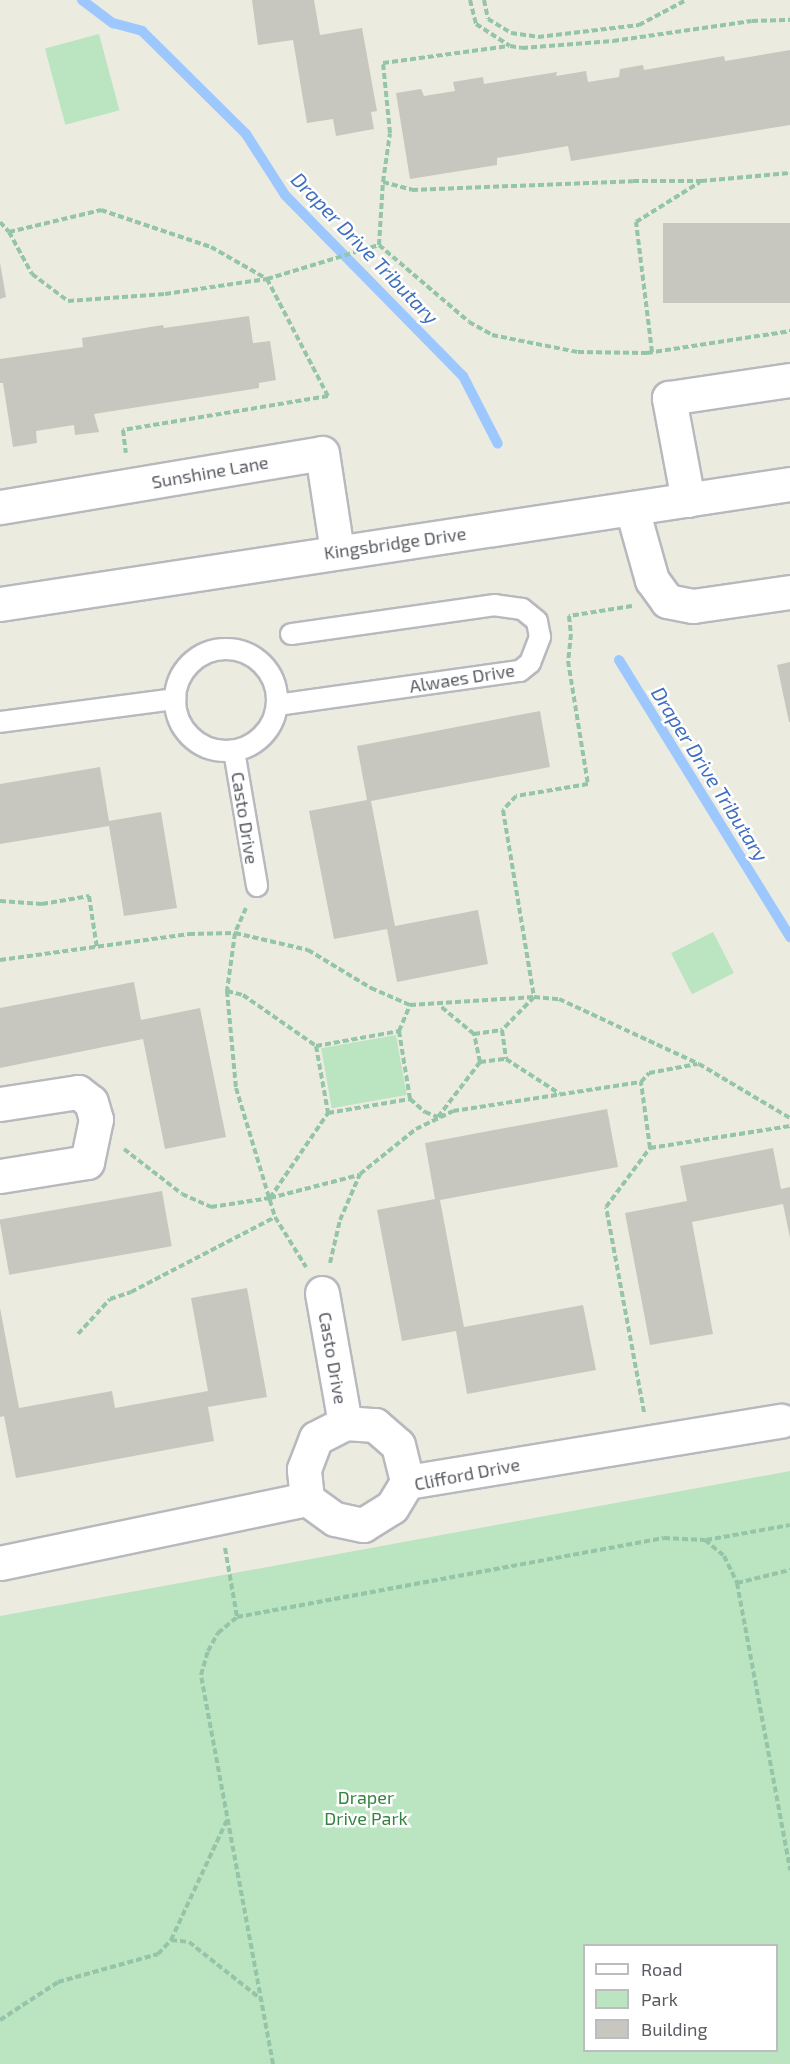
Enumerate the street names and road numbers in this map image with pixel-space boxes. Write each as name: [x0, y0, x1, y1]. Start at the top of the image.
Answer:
street label: Sunshine Lane: [150, 451, 270, 493]
street label: Kingsbridge Drive: [323, 522, 467, 564]
street label: Alwaes Drive: [408, 659, 516, 697]
street label: Casto Drive: [227, 770, 263, 866]
street label: Casto Drive: [314, 1310, 352, 1406]
street label: Clifford Drive: [412, 1453, 522, 1495]

